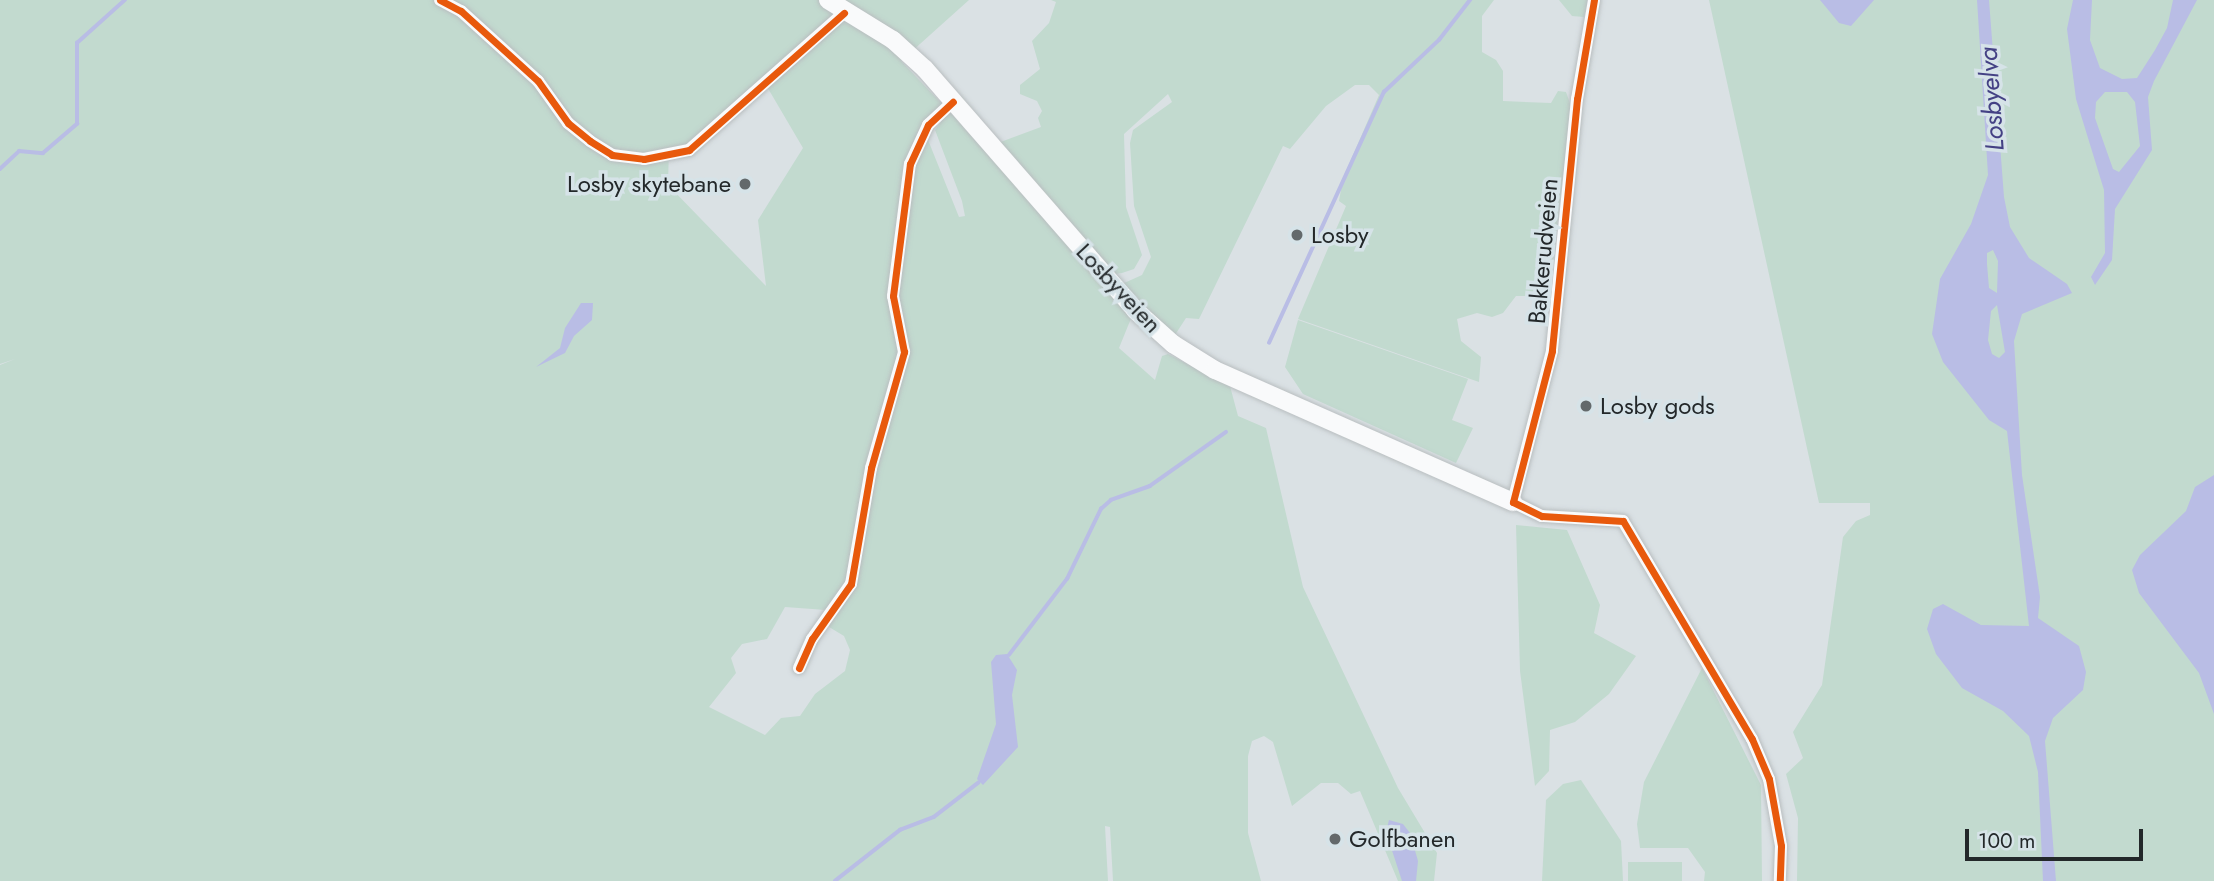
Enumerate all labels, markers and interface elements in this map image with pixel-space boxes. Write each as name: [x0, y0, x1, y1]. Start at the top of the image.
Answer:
water label: Losbyelva: [1973, 46, 2011, 152]
place label: Losby skytebane: [567, 170, 731, 198]
marker: Losby skytebane: [737, 176, 753, 192]
street label: Bakkerudveien: [1522, 177, 1564, 325]
place label: Losby: [1311, 221, 1368, 249]
marker: Losby: [1289, 227, 1305, 243]
street label: Losbyveien: [1070, 237, 1168, 339]
place label: Losby gods: [1600, 392, 1715, 420]
marker: Losby gods: [1578, 398, 1594, 414]
scale bar: [1969, 814, 2148, 858]
place label: Golfbanen: [1349, 825, 1456, 853]
text: 100 m: [1978, 826, 2035, 856]
marker: Golfbanen: [1327, 831, 1343, 847]

